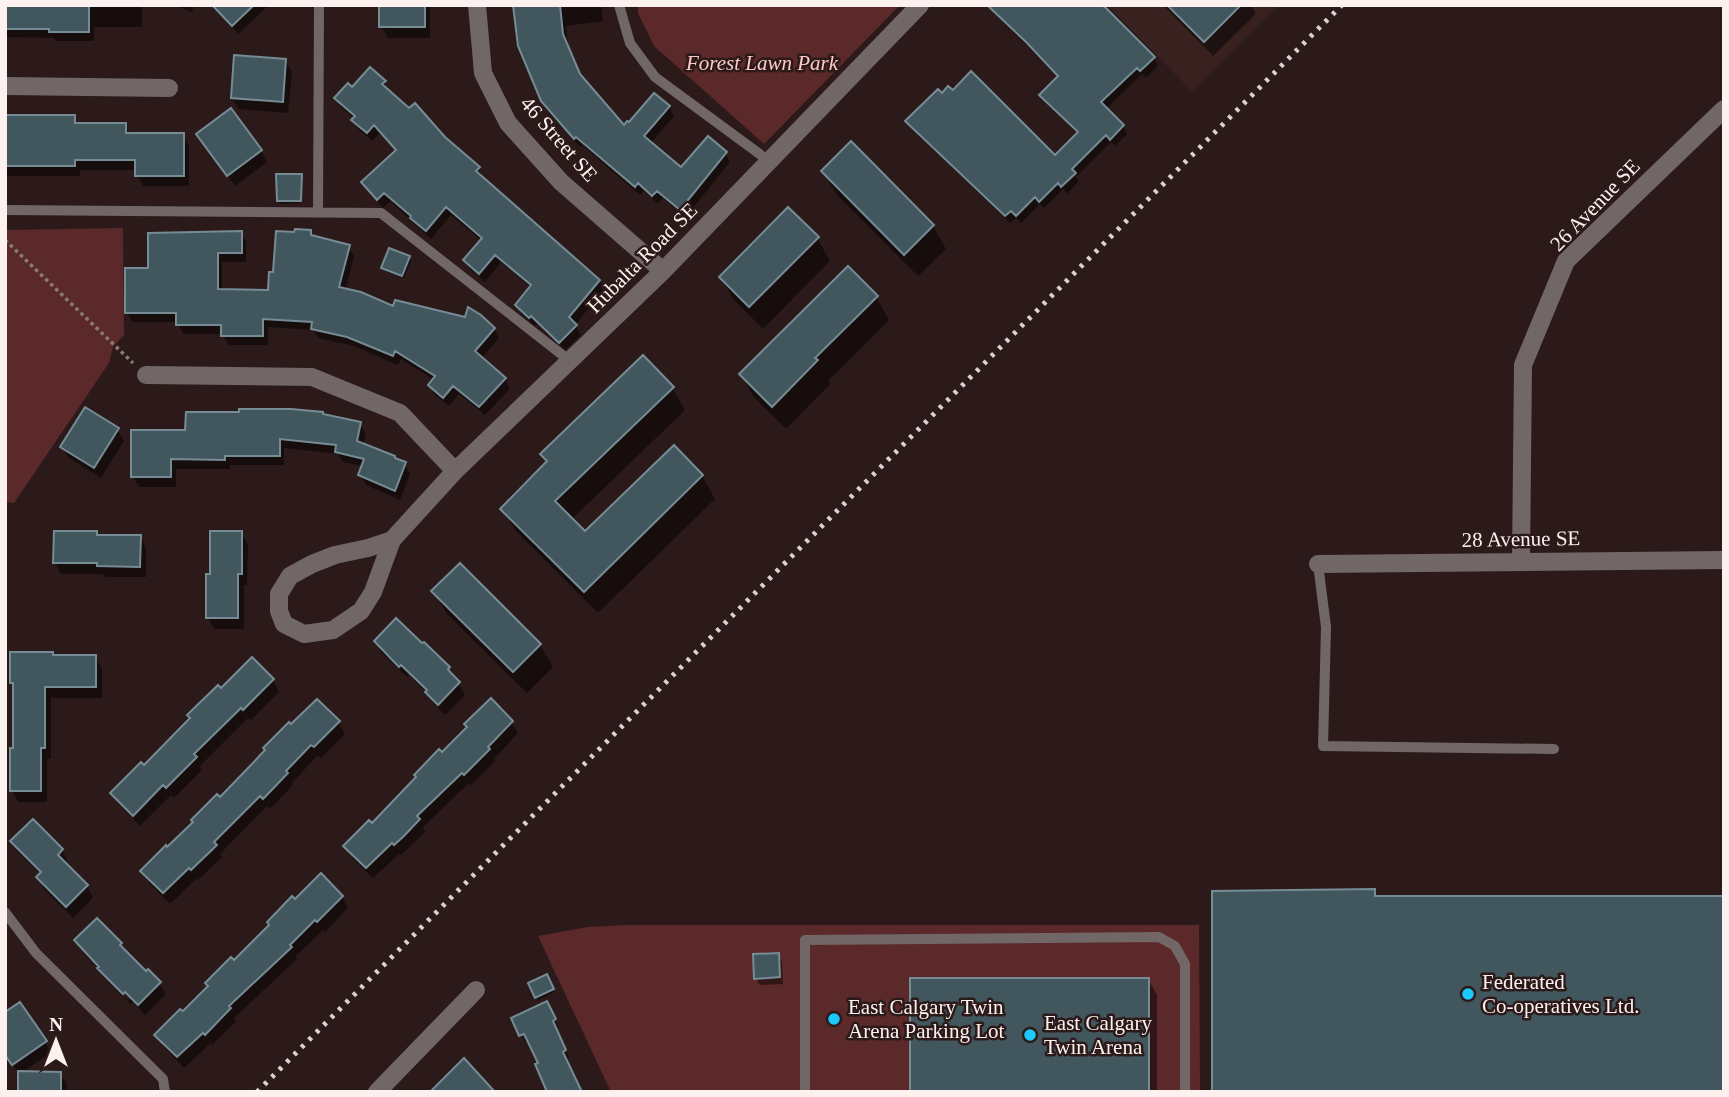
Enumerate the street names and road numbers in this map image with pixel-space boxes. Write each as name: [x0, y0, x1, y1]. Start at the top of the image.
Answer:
street label: 46 Street SE: [516, 92, 602, 186]
street label: 26 Avenue SE: [1545, 154, 1645, 256]
street label: Hubalta Road SE: [582, 198, 702, 318]
street label: 28 Avenue SE: [1461, 526, 1581, 552]

